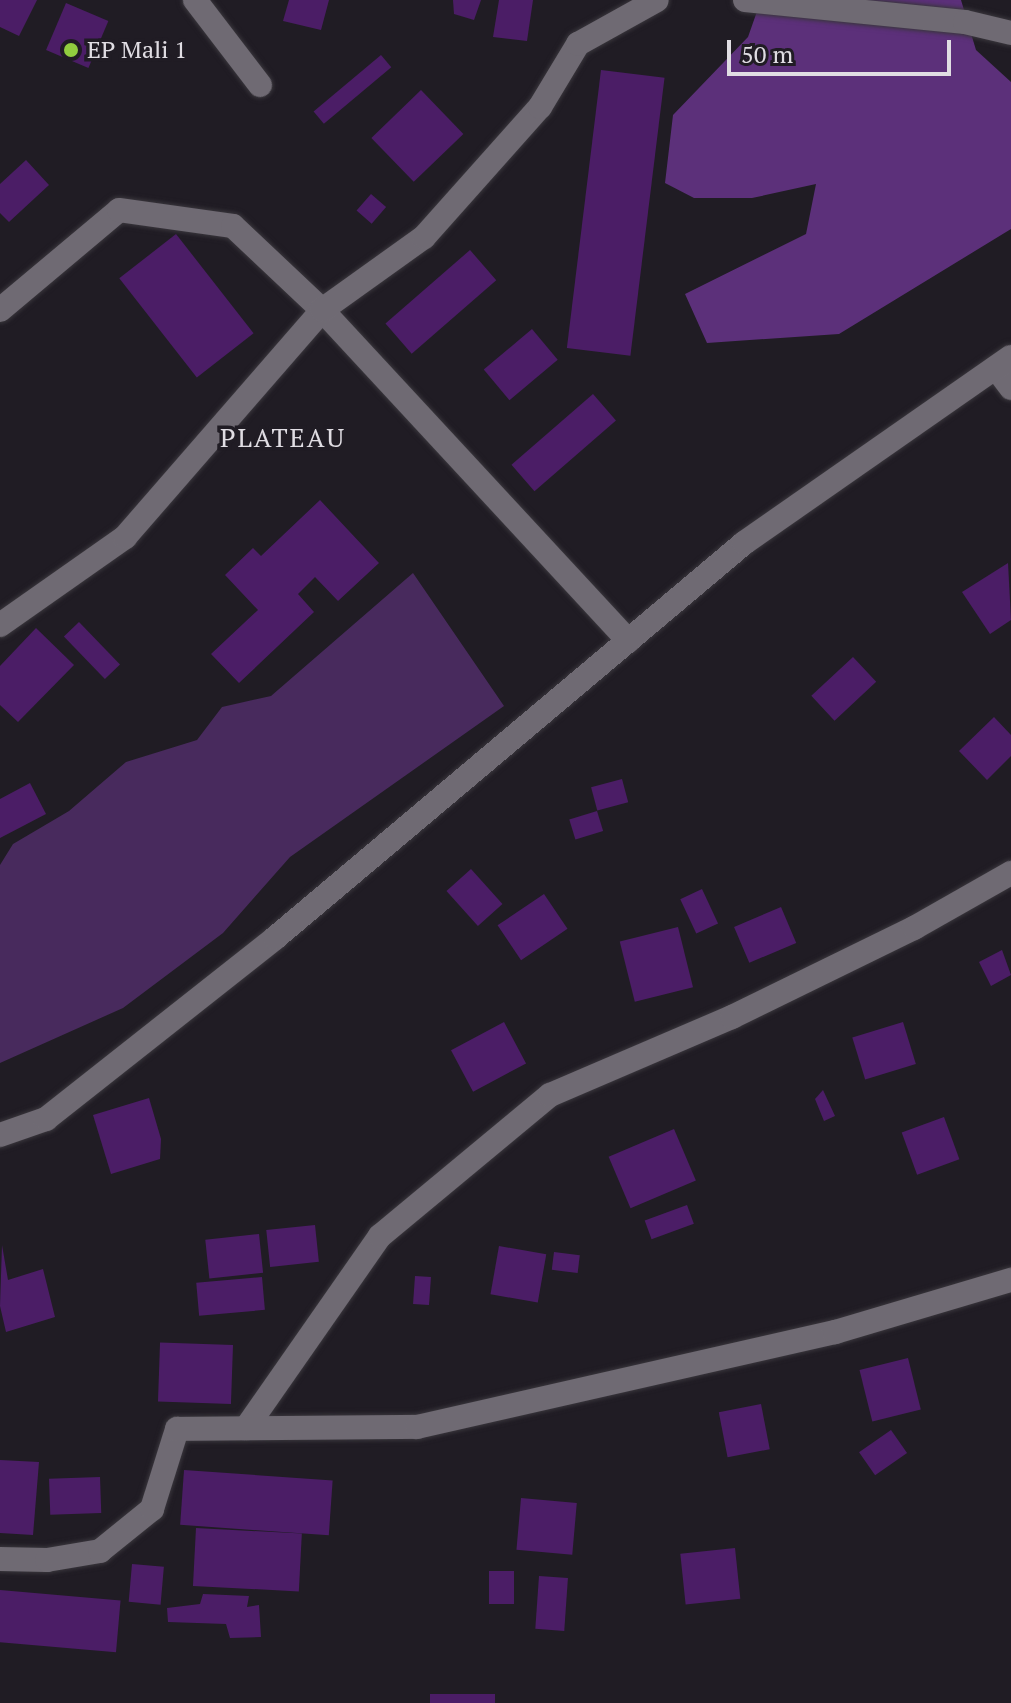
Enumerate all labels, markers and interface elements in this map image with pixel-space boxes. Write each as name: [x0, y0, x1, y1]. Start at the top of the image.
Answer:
scale bar: [731, 24, 955, 74]
place label: EP Mali 1: [87, 36, 187, 64]
text: 50 m: [741, 38, 793, 70]
marker: EP Mali 1: [62, 41, 80, 59]
district label: PLATEAU: [220, 422, 346, 454]

